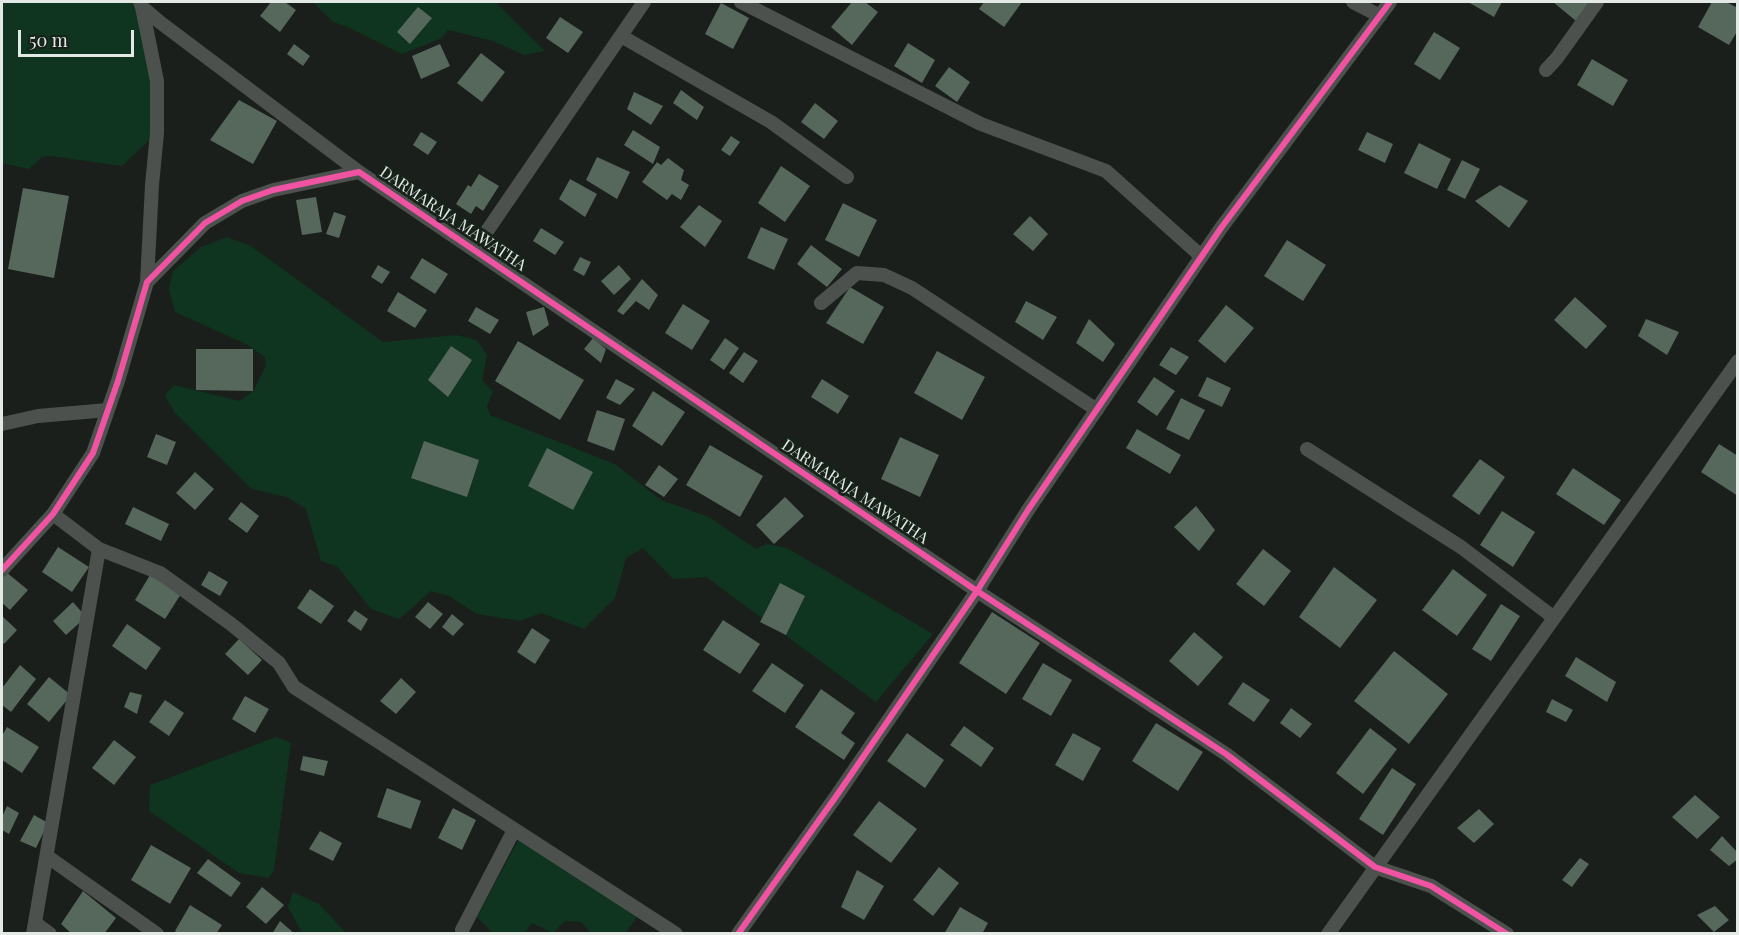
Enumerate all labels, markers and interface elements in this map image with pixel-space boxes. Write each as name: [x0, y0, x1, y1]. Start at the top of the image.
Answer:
scale bar: [21, 18, 136, 56]
text: 50 m: [29, 28, 68, 52]
street label: DARMARAJA MAWATHA: [376, 163, 530, 275]
street label: DARMARAJA MAWATHA: [778, 436, 932, 548]

